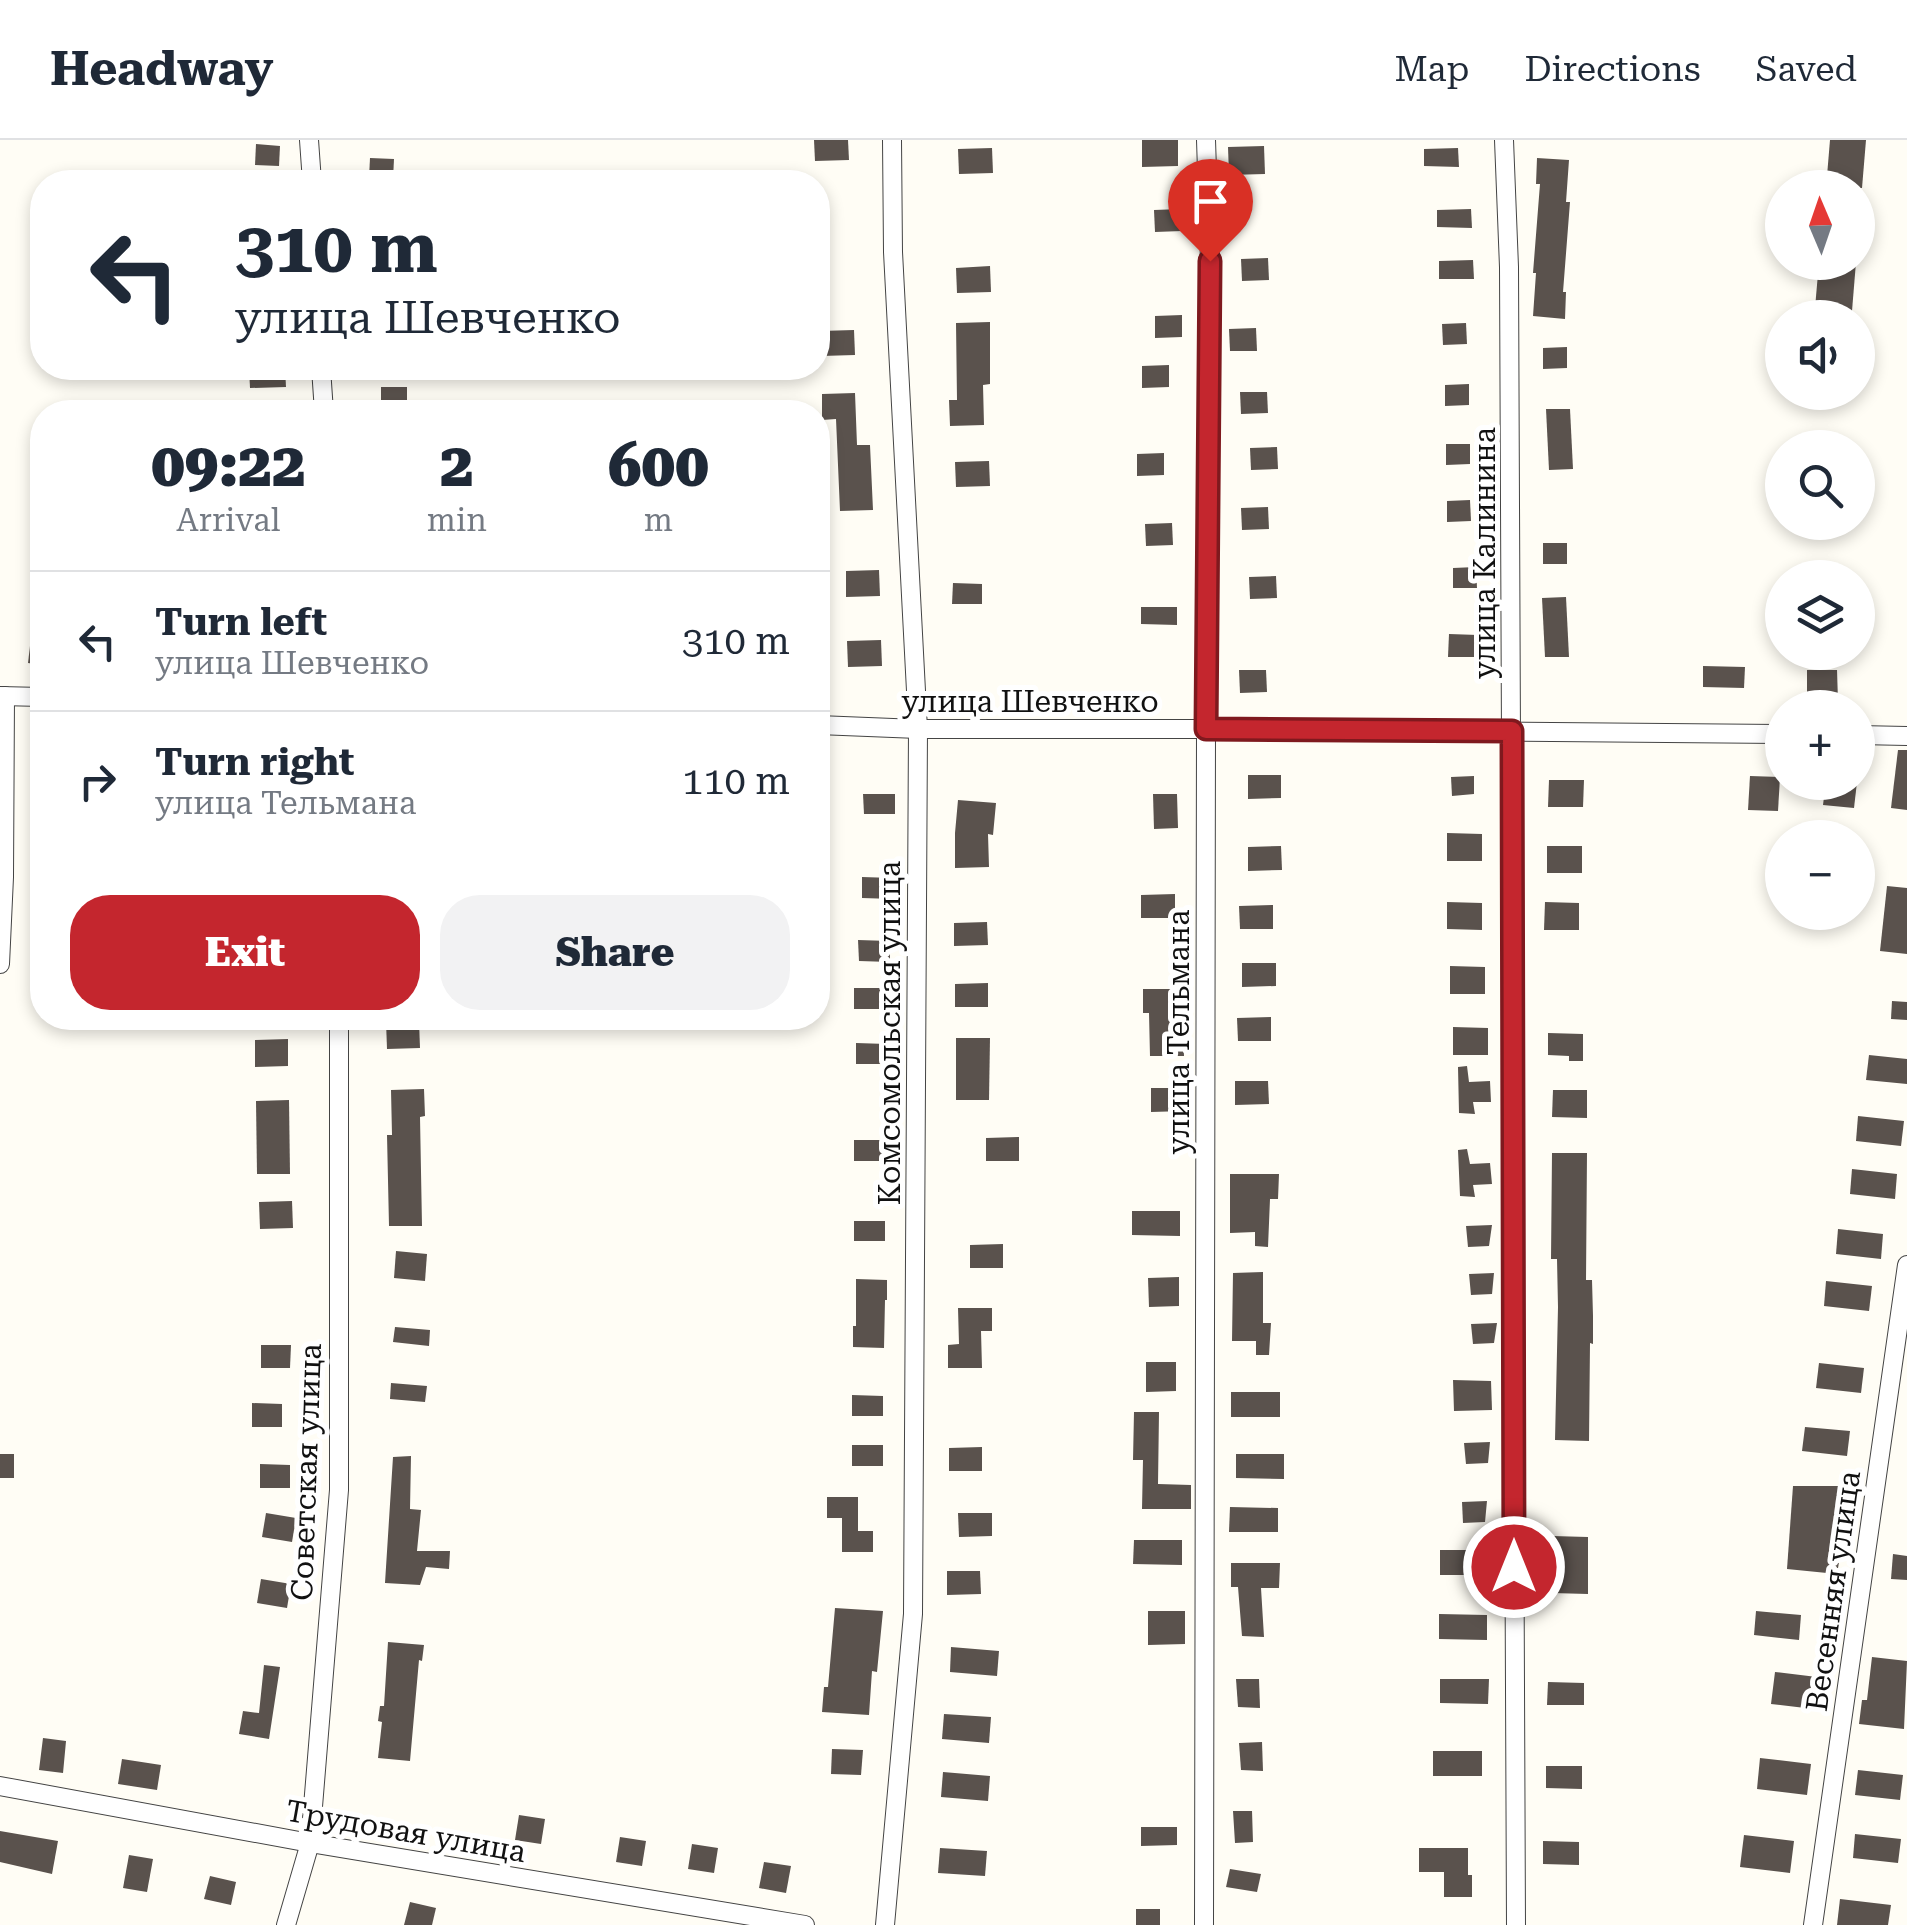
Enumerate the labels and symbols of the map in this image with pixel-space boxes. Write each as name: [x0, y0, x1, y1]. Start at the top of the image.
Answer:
pin: [1168, 159, 1253, 262]
north arrow: [1765, 170, 1875, 280]
street label: улица Калинина: [1467, 427, 1502, 679]
street label: улица Шевченко: [901, 684, 1159, 719]
street label: Комсомольская улица: [872, 861, 907, 1205]
street label: улица Тельмана: [1161, 910, 1196, 1154]
street label: Советская улица: [284, 1343, 328, 1601]
street label: Весенняя улица: [1799, 1469, 1867, 1713]
position arrow: [1462, 1515, 1566, 1619]
street label: Трудовая улица: [283, 1793, 529, 1869]

